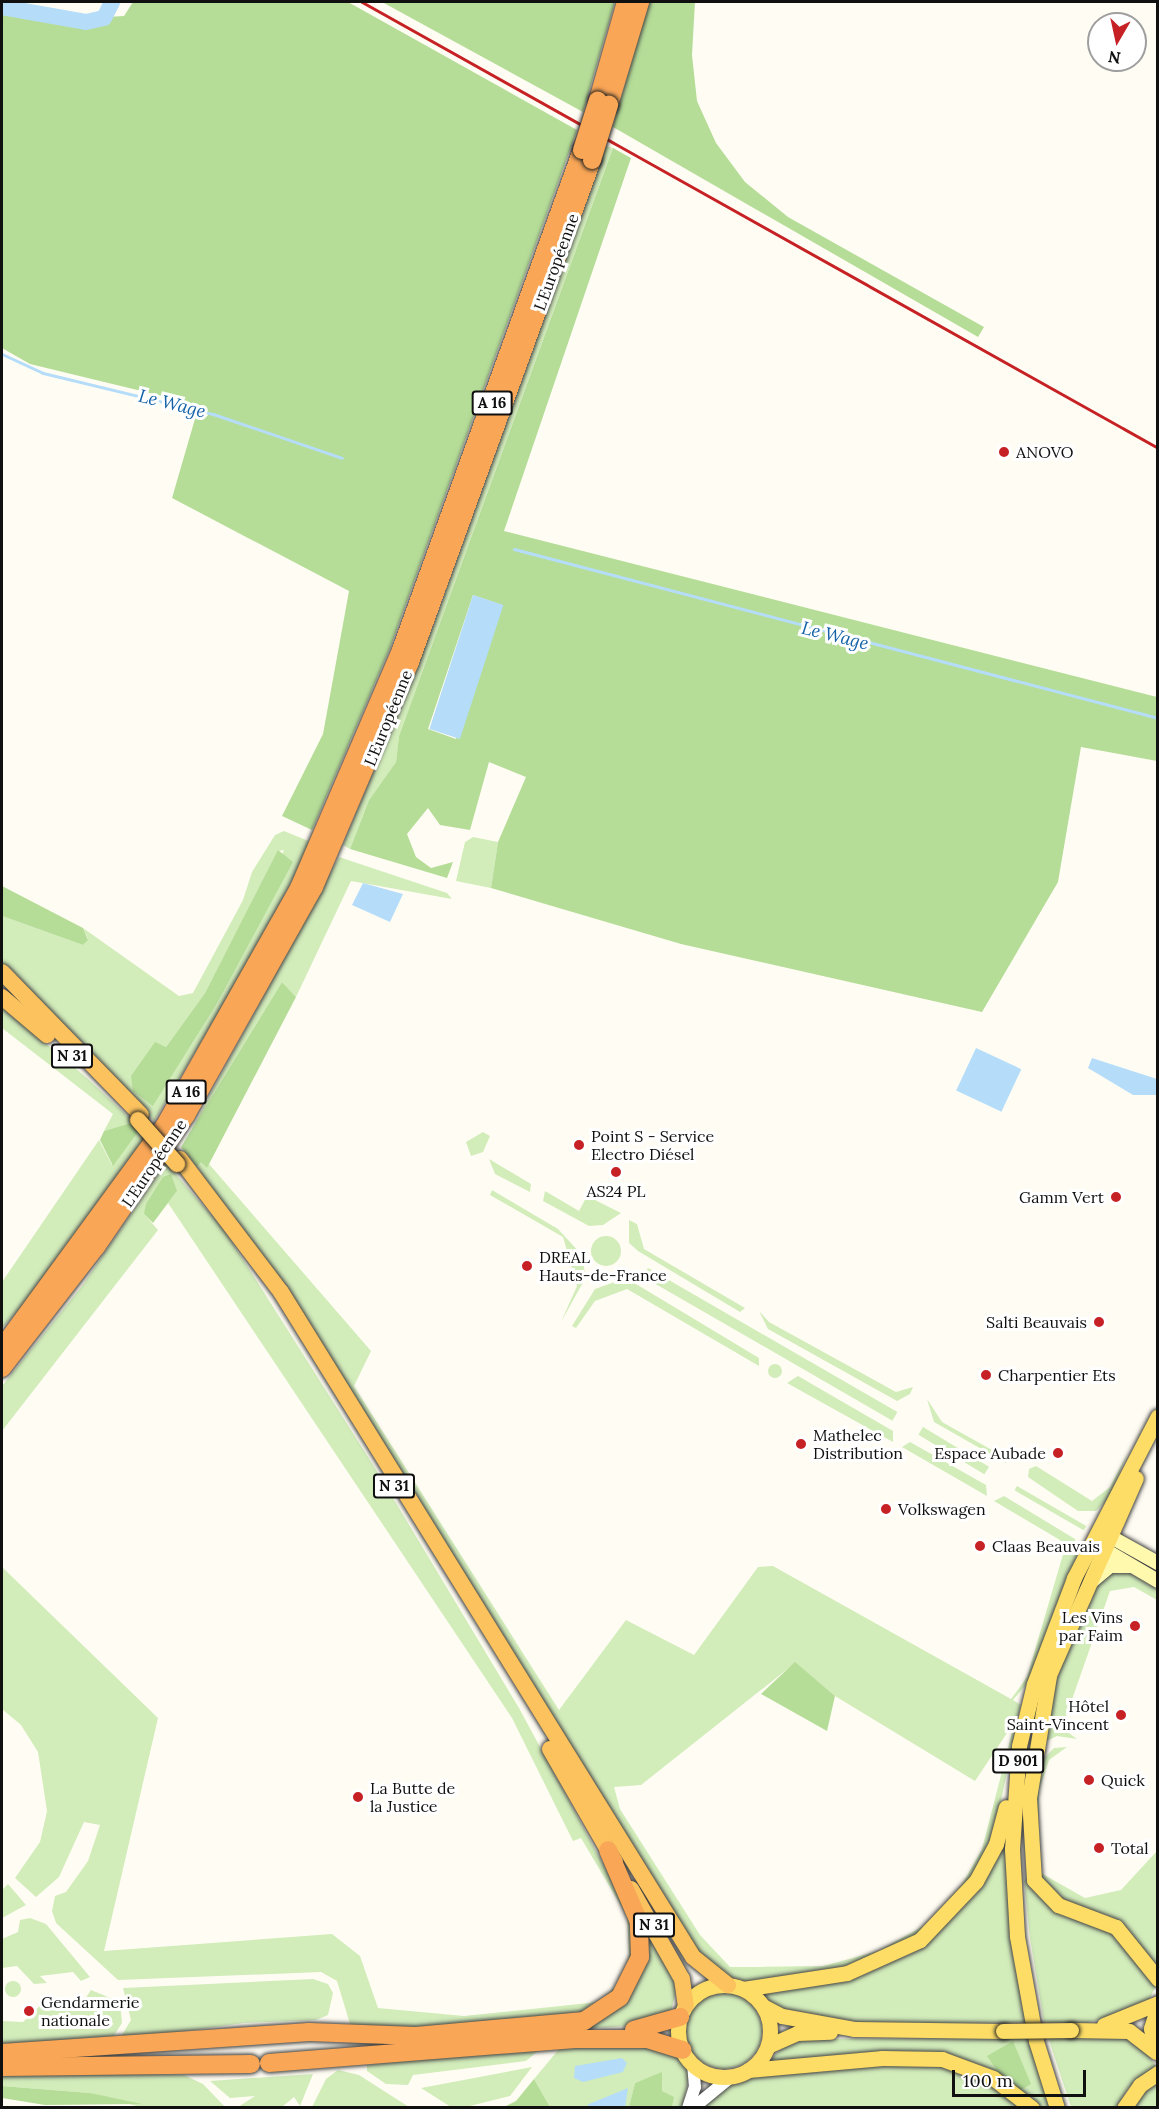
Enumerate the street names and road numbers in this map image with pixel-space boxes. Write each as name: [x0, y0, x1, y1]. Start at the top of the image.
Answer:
street label: L'Européenne: [530, 211, 582, 313]
road number: A 16: [471, 391, 513, 415]
street label: L'Européenne: [360, 667, 416, 769]
road number: N 31: [50, 1044, 94, 1068]
road number: A 16: [165, 1080, 207, 1104]
street label: L'Européenne: [118, 1115, 190, 1211]
road number: N 31: [372, 1474, 416, 1498]
road number: D 901: [991, 1749, 1045, 1773]
road number: N 31: [632, 1913, 676, 1937]

